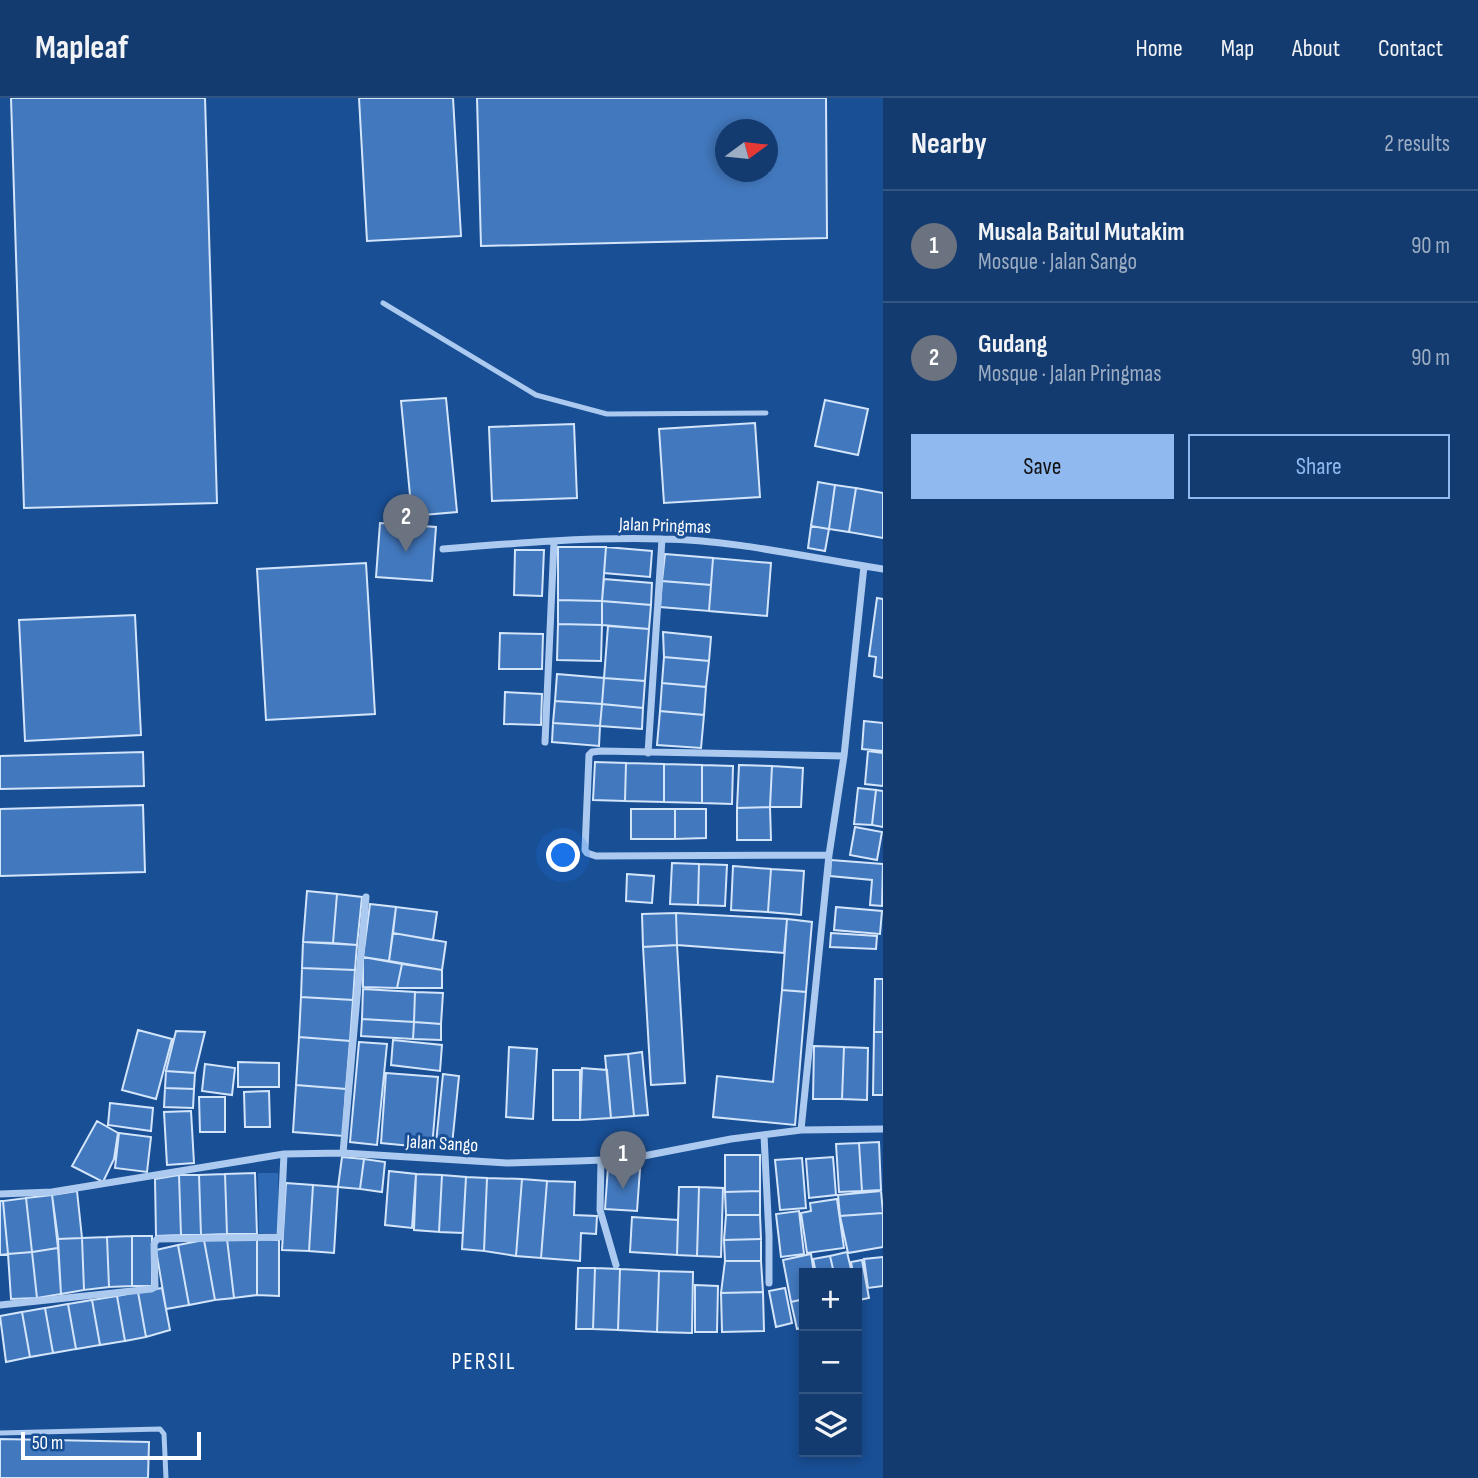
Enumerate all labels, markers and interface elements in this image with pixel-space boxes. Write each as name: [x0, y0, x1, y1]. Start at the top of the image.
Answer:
text: Mapleaf: [35, 28, 128, 68]
text: Home: [1135, 34, 1183, 63]
text: Map: [1221, 34, 1254, 63]
text: About: [1292, 34, 1340, 63]
text: Contact: [1378, 34, 1443, 63]
north arrow: [715, 119, 778, 182]
text: Nearby: [911, 126, 987, 162]
text: 2 results: [1384, 130, 1450, 158]
text: Musala Baitul Mutakim: [978, 217, 1185, 248]
text: 1: [929, 232, 939, 260]
text: 90 m: [1411, 232, 1450, 260]
text: Mosque · Jalan Sango: [978, 248, 1137, 276]
text: Gudang: [978, 329, 1048, 360]
text: 2: [929, 344, 939, 372]
text: 90 m: [1411, 344, 1450, 372]
text: Mosque · Jalan Pringmas: [978, 360, 1161, 388]
button: Save: [911, 434, 1174, 499]
button: Share: [1188, 434, 1450, 499]
pin: 2: [383, 494, 429, 552]
street label: Jalan Pringmas: [617, 513, 712, 539]
your location: [546, 838, 580, 872]
street label: Jalan Sango: [404, 1131, 479, 1157]
pin: 1: [600, 1131, 646, 1189]
map controls: [799, 1268, 862, 1457]
button: +: [799, 1268, 862, 1331]
button: −: [799, 1331, 862, 1394]
district label: PERSIL: [452, 1348, 516, 1376]
button: layers: [799, 1394, 862, 1457]
scale bar: [21, 1429, 201, 1461]
text: 50 m: [32, 1432, 63, 1455]

